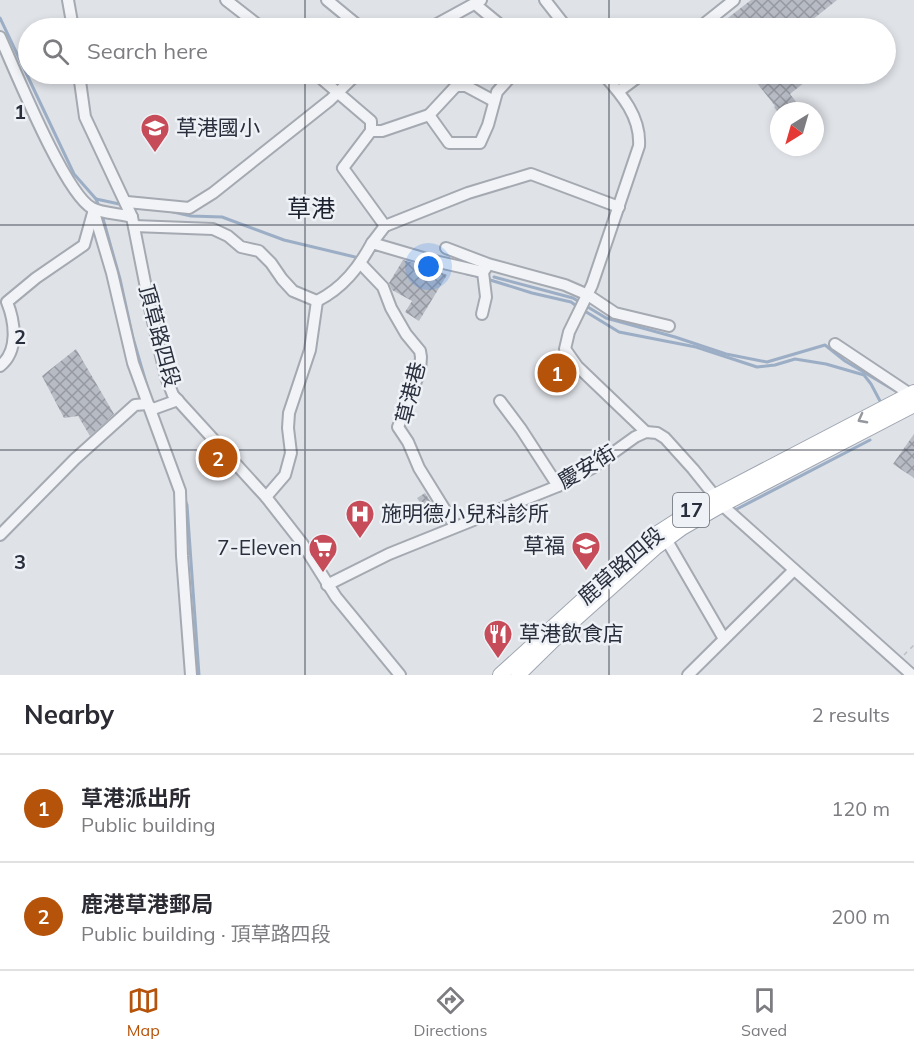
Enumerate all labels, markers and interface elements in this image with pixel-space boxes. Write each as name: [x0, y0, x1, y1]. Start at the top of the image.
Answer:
search box: [18, 18, 896, 84]
icon: search: [39, 35, 72, 68]
text: Search here: [87, 37, 208, 65]
text: 1: [14, 99, 26, 124]
north arrow: [770, 102, 824, 156]
school or university icon: 草港國小: [139, 112, 171, 154]
place label: 草港國小: [176, 114, 260, 140]
district label: 草港: [287, 193, 335, 223]
your location: [414, 252, 443, 281]
street label: 頂草路四段: [134, 282, 186, 390]
text: 2: [14, 324, 26, 349]
pin: 1: [538, 350, 576, 395]
street label: 草港巷: [390, 359, 430, 426]
one-way arrow: [858, 412, 868, 423]
pin: 2: [198, 436, 238, 480]
street label: 慶安街: [553, 439, 620, 494]
road number: 17: [673, 493, 709, 527]
hospital icon: 施明德小兒科診所: [344, 498, 376, 540]
place label: 施明德小兒科診所: [381, 500, 549, 526]
street label: 鹿草路四段: [572, 521, 668, 609]
school or university icon: 草福: [570, 530, 602, 572]
supermarket icon: 7-Eleven: [307, 532, 339, 574]
place label: 草福: [523, 532, 565, 558]
place label: 7-Eleven: [217, 534, 302, 560]
text: 3: [14, 549, 26, 574]
restaurant icon: 草港飲食店: [482, 618, 514, 660]
place label: 草港飲食店: [519, 620, 624, 646]
text: Nearby: [24, 698, 114, 731]
text: 2 results: [812, 702, 890, 727]
text: 草港派出所: [81, 784, 191, 812]
text: 1: [38, 796, 50, 821]
text: 120 m: [831, 796, 890, 821]
text: Public building: [81, 812, 216, 837]
text: 鹿港草港郵局: [81, 890, 213, 918]
text: 2: [38, 904, 50, 929]
text: 200 m: [831, 904, 890, 929]
text: Public building · 頂草路四段: [81, 921, 331, 946]
tab: Map: [127, 984, 160, 1040]
tab: Directions: [413, 984, 487, 1040]
tab: Saved: [741, 984, 787, 1040]

